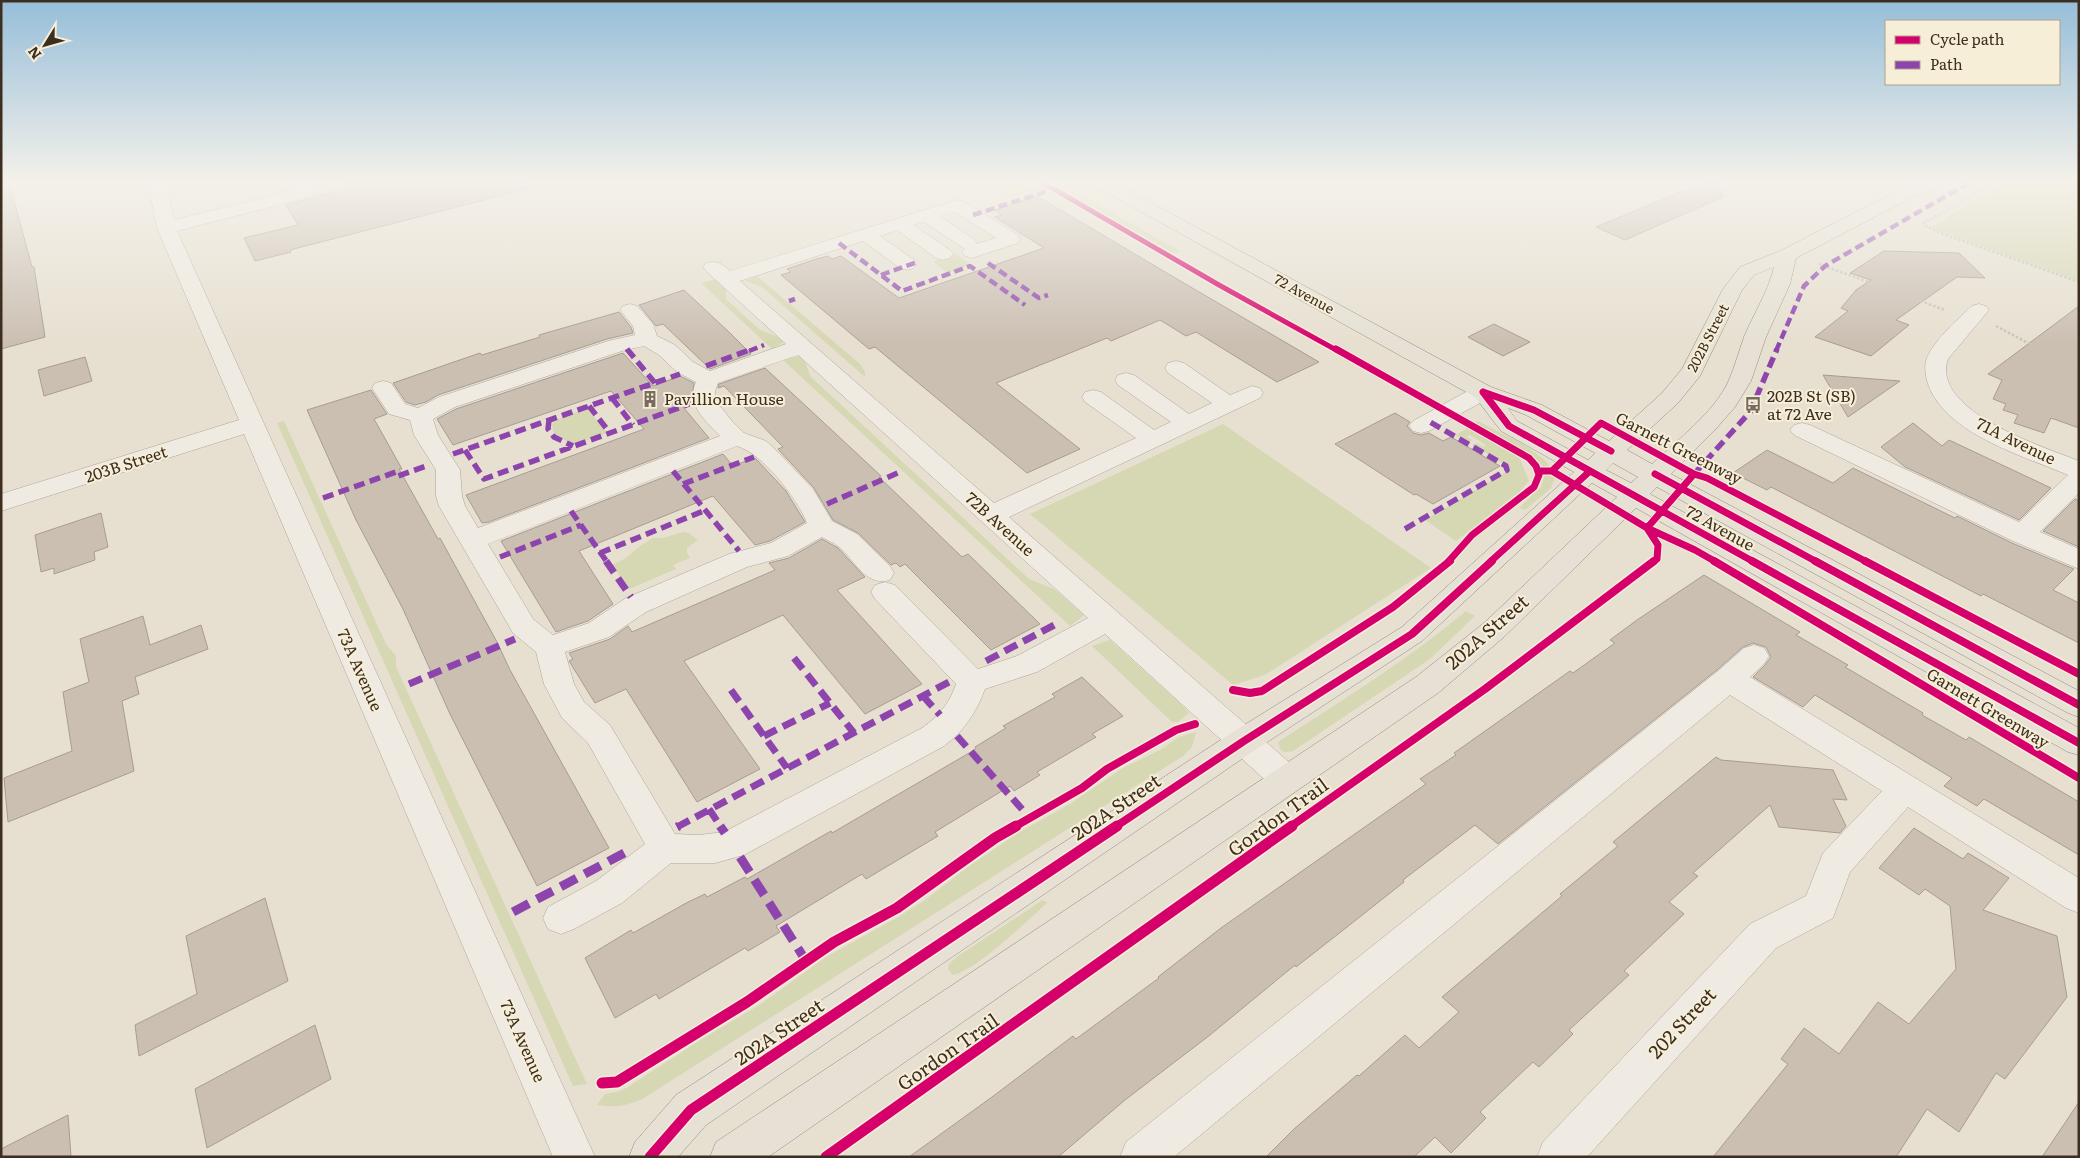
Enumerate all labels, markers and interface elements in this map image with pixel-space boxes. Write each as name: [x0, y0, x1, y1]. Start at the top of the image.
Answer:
north arrow: [20, 20, 70, 70]
legend: [1885, 20, 2060, 85]
text: Cycle path: [1930, 27, 2005, 50]
text: N: [22, 43, 45, 64]
text: Path: [1930, 52, 1963, 75]
street label: 72 Avenue: [1271, 268, 1338, 318]
street label: 202B Street: [1681, 300, 1733, 375]
place label: 202B St (SB) at 72 Ave: [1767, 383, 1856, 425]
place label: Pavillion House: [664, 386, 784, 410]
building icon: Pavillion House: [640, 389, 660, 409]
bus stop icon: 202B St (SB) at 72 Ave: [1743, 395, 1763, 415]
street label: Garnett Greenway: [1612, 405, 1748, 490]
street label: 71A Avenue: [1973, 411, 2060, 470]
street label: 203B Street: [81, 438, 170, 488]
street label: 72B Avenue: [961, 486, 1041, 561]
street label: 72 Avenue: [1682, 498, 1759, 556]
street label: 202A Street: [1439, 587, 1534, 675]
street label: 73A Avenue: [332, 625, 390, 715]
street label: Garnett Greenway: [1923, 661, 2055, 754]
street label: 202A Street: [1065, 766, 1166, 846]
street label: Gordon Trail: [1221, 770, 1333, 862]
street label: 202 Street: [1641, 980, 1722, 1064]
street label: 202A Street: [728, 991, 829, 1071]
street label: 73A Avenue: [495, 996, 553, 1086]
street label: Gordon Trail: [891, 1006, 1004, 1097]

